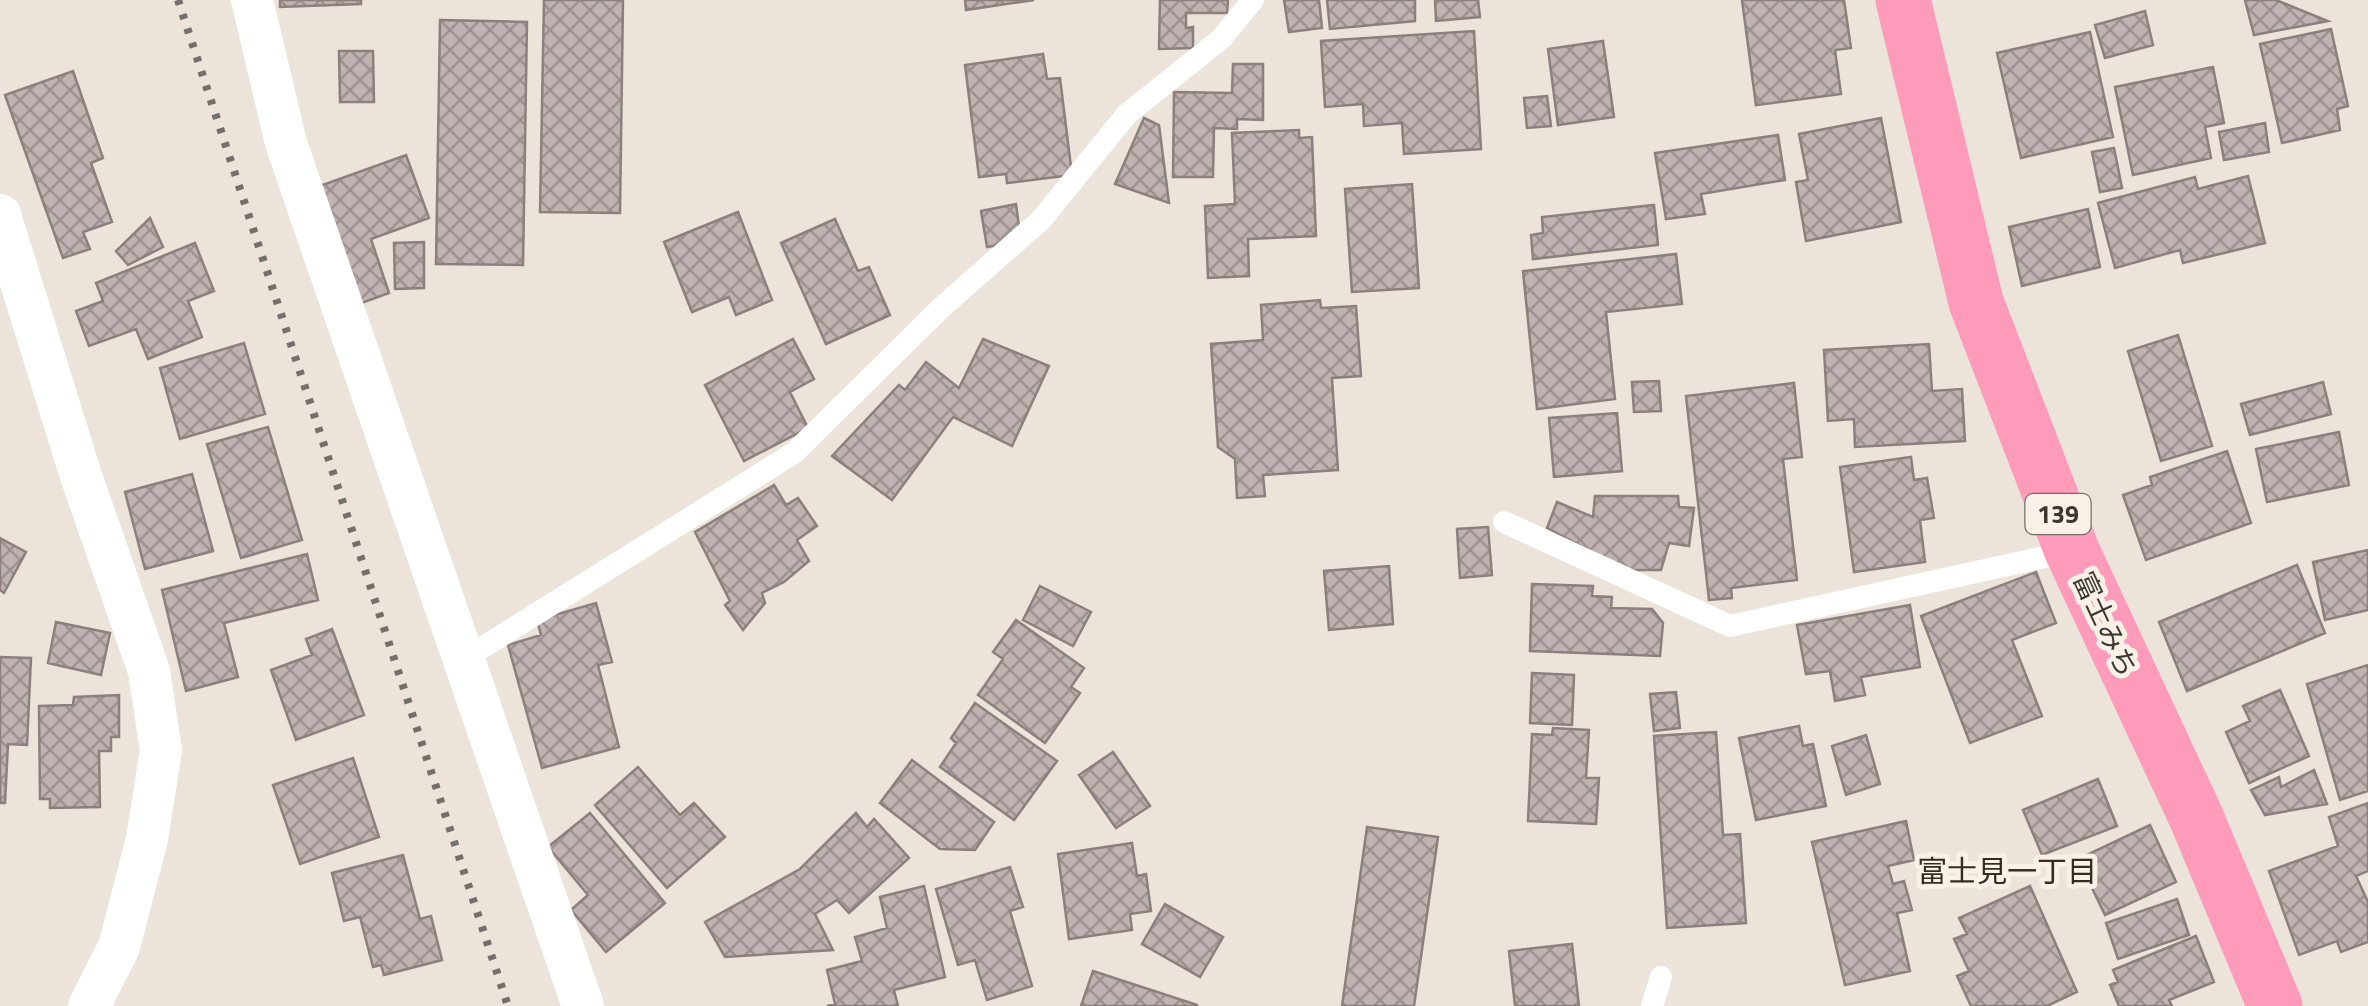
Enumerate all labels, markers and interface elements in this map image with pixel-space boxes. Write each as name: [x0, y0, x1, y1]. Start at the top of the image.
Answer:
road number: 139: [2026, 494, 2090, 534]
street label: 富士みち: [2063, 564, 2149, 684]
district label: 富士見一丁目: [1917, 848, 2097, 894]

